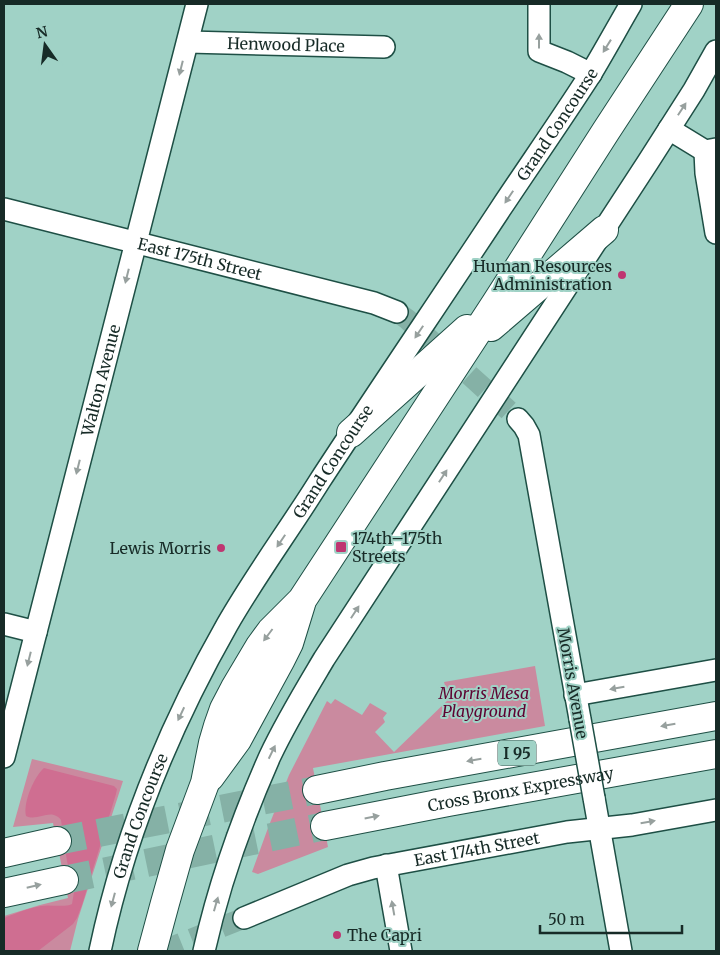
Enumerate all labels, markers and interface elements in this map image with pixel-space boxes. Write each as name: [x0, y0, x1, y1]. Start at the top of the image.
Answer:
north arrow: [20, 20, 70, 70]
text: N: [34, 22, 49, 42]
street label: Henwood Place: [227, 33, 345, 56]
one-way arrow: [535, 33, 543, 49]
one-way arrow: [602, 39, 611, 53]
one-way arrow: [177, 60, 185, 75]
street label: Grand Concourse: [512, 64, 602, 184]
one-way arrow: [677, 103, 687, 116]
one-way arrow: [504, 190, 513, 204]
street label: East 175th Street: [136, 233, 265, 284]
place label: Human Resources Administration: [473, 256, 612, 294]
one-way arrow: [123, 269, 131, 284]
marker: Human Resources Administration: [616, 269, 628, 281]
street label: Walton Avenue: [76, 322, 124, 439]
one-way arrow: [414, 325, 423, 339]
street label: Grand Concourse: [288, 401, 377, 522]
one-way arrow: [74, 460, 82, 475]
one-way arrow: [439, 469, 448, 482]
place label: 174th–175th Streets: [352, 528, 443, 566]
one-way arrow: [276, 534, 286, 548]
place label: Lewis Morris: [109, 538, 211, 558]
marker: 174th–175th Streets: [334, 540, 348, 554]
marker: Lewis Morris: [215, 542, 227, 554]
one-way arrow: [350, 605, 359, 619]
street label: Morris Avenue: [553, 626, 593, 740]
one-way arrow: [263, 628, 274, 641]
one-way arrow: [25, 651, 33, 666]
park label: Morris Mesa Playground: [438, 683, 529, 721]
one-way arrow: [608, 684, 624, 692]
one-way arrow: [176, 707, 185, 722]
one-way arrow: [660, 722, 676, 730]
road number: I 95: [498, 740, 536, 766]
one-way arrow: [269, 745, 277, 759]
street label: Grand Concourse: [109, 750, 172, 881]
one-way arrow: [466, 757, 482, 765]
street label: Cross Bronx Expressway: [426, 762, 616, 816]
one-way arrow: [365, 813, 380, 821]
one-way arrow: [640, 818, 656, 826]
street label: East 174th Street: [412, 827, 542, 870]
one-way arrow: [27, 882, 42, 890]
one-way arrow: [108, 892, 116, 907]
one-way arrow: [212, 896, 220, 911]
one-way arrow: [389, 900, 397, 916]
scale bar: [540, 902, 682, 934]
text: 50 m: [548, 910, 585, 929]
place label: The Capri: [347, 925, 422, 945]
marker: The Capri: [331, 929, 343, 941]

